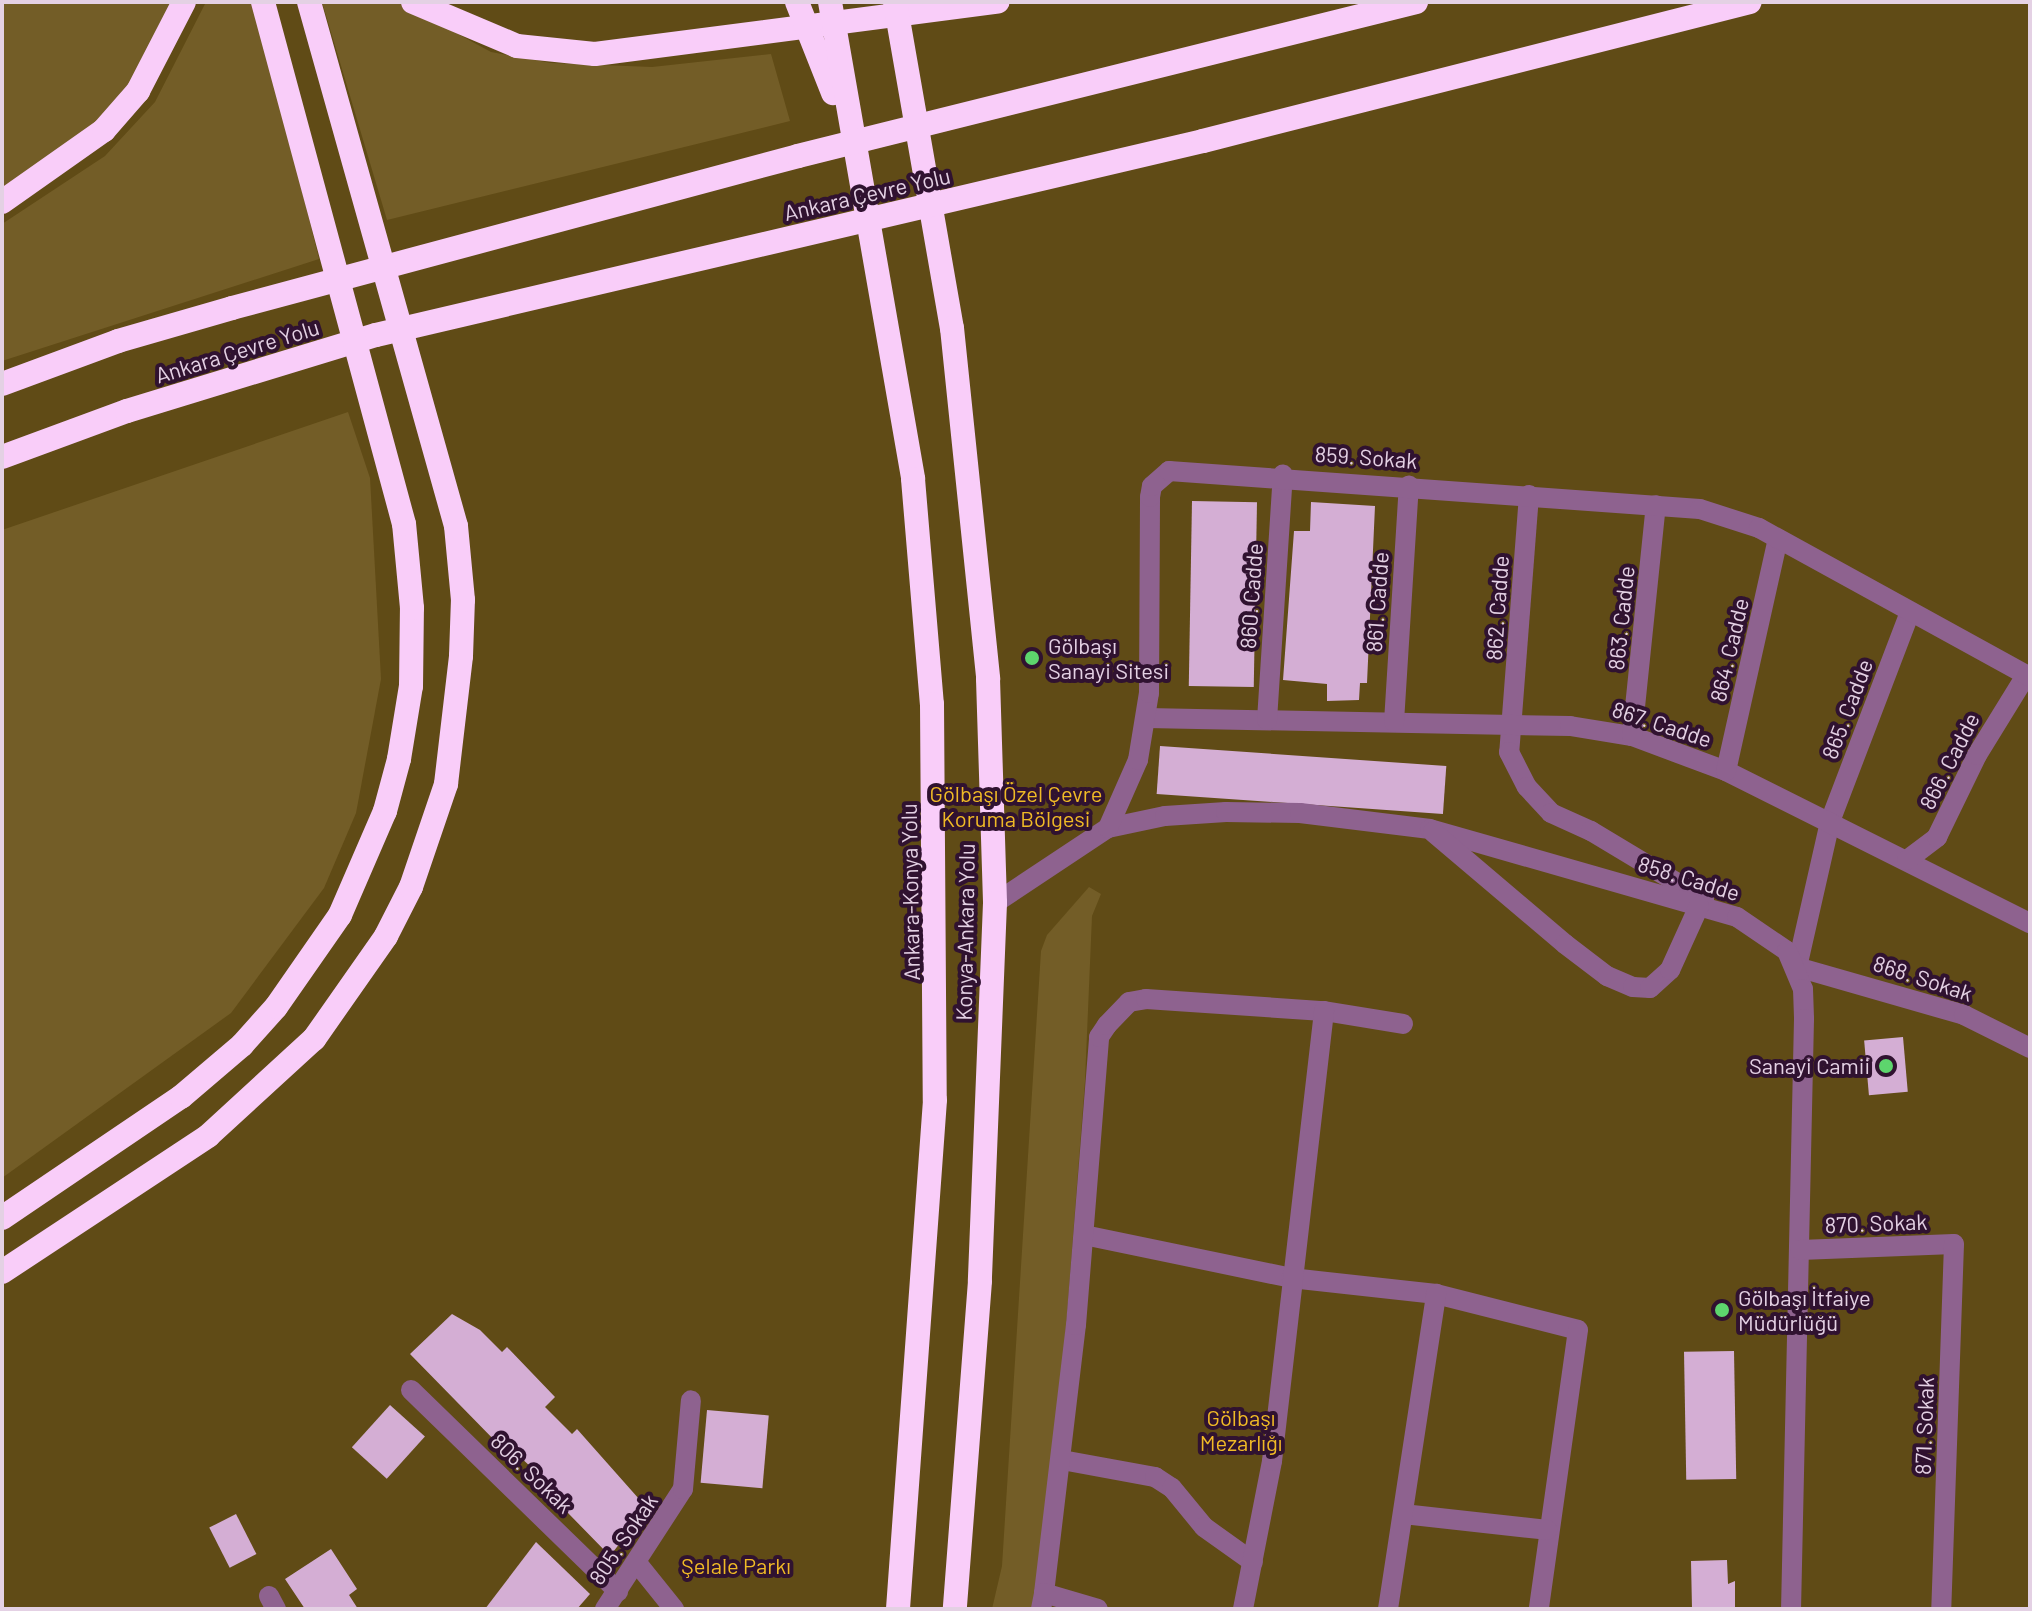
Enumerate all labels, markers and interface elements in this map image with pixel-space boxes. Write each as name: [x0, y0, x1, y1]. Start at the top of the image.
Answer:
street label: Ankara Çevre Yolu: [781, 162, 953, 226]
street label: Ankara Çevre Yolu: [152, 314, 322, 388]
street label: 859. Sokak: [1314, 440, 1418, 474]
street label: 860. Cadde: [1234, 542, 1268, 650]
street label: 861. Cadde: [1360, 551, 1394, 653]
street label: 862. Cadde: [1480, 555, 1514, 661]
street label: 863. Cadde: [1602, 564, 1640, 672]
street label: 864. Cadde: [1704, 596, 1754, 704]
place label: Gölbaşı Sanayi Sitesi: [1048, 632, 1169, 684]
marker: Gölbaşı Sanayi Sitesi: [1023, 649, 1041, 667]
street label: 865. Cadde: [1816, 655, 1878, 763]
street label: 867. Cadde: [1609, 696, 1715, 752]
street label: 866. Cadde: [1913, 708, 1985, 814]
park label: Gölbaşı Özel Çevre Koruma Bölgesi: [930, 780, 1102, 832]
street label: Ankara-Konya Yolu: [895, 803, 925, 981]
street label: Konya-Ankara Yolu: [950, 843, 980, 1021]
street label: 858. Cadde: [1635, 850, 1743, 906]
street label: 868. Sokak: [1870, 950, 1976, 1006]
place label: Sanayi Camii: [1749, 1053, 1870, 1079]
marker: Sanayi Camii: [1877, 1057, 1895, 1075]
street label: 870. Sokak: [1824, 1208, 1928, 1238]
place label: Gölbaşı İtfaiye Müdürlüğü: [1738, 1284, 1871, 1336]
marker: Gölbaşı İtfaiye Müdürlüğü: [1713, 1301, 1731, 1319]
street label: 871. Sokak: [1909, 1377, 1939, 1475]
park label: Gölbaşı Mezarlığı: [1200, 1404, 1282, 1456]
street label: 806. Sokak: [486, 1427, 578, 1519]
street label: 805. Sokak: [583, 1489, 663, 1589]
park label: Şelale Parkı: [681, 1553, 791, 1579]

